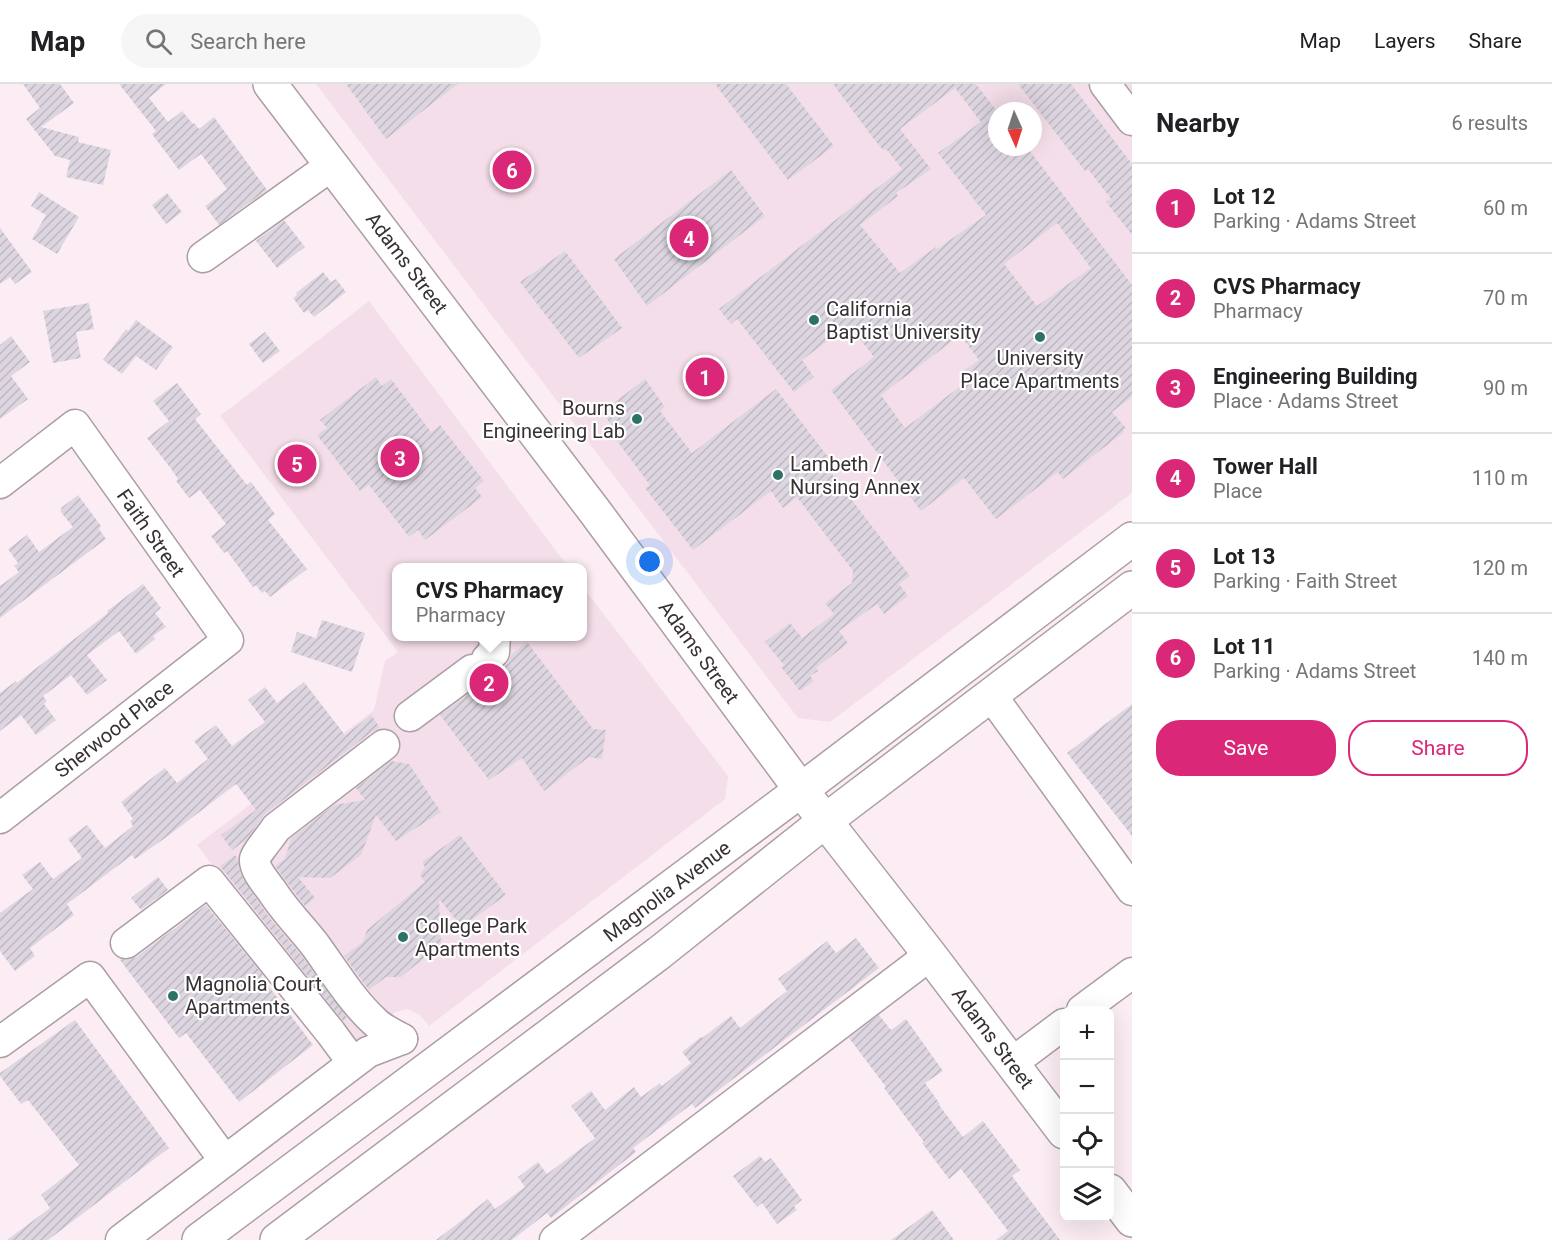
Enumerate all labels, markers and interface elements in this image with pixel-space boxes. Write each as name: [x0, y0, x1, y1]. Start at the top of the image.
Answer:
search box: [121, 14, 541, 68]
text: Map: [30, 25, 85, 58]
icon: search: [142, 25, 175, 58]
text: Search here: [190, 29, 306, 54]
text: Map: [1299, 29, 1341, 53]
text: Layers: [1374, 29, 1435, 53]
text: Share: [1468, 29, 1522, 53]
north arrow: [988, 102, 1042, 156]
text: Nearby: [1156, 108, 1239, 138]
text: 6 results: [1452, 111, 1528, 135]
pin: 6: [492, 148, 532, 193]
text: Lot 12: [1213, 184, 1275, 209]
text: 1: [1170, 196, 1181, 220]
text: 60 m: [1483, 196, 1528, 220]
street label: Adams Street: [361, 208, 453, 318]
text: Parking · Adams Street: [1213, 209, 1416, 233]
pin: 4: [670, 216, 708, 260]
text: CVS Pharmacy: [1213, 274, 1360, 299]
text: 2: [1170, 286, 1181, 310]
text: 70 m: [1483, 286, 1528, 310]
place label: California Baptist University: [826, 297, 981, 344]
text: Pharmacy: [1213, 299, 1303, 323]
marker: California Baptist University: [807, 313, 821, 327]
marker: University Place Apartments: [1033, 330, 1047, 344]
place label: University Place Apartments: [960, 346, 1120, 393]
pin: 1: [686, 354, 724, 400]
text: Engineering Building: [1213, 364, 1418, 389]
text: 3: [1170, 376, 1181, 400]
text: 90 m: [1483, 376, 1528, 400]
text: Place · Adams Street: [1213, 389, 1398, 413]
place label: Bourns Engineering Lab: [482, 396, 625, 443]
marker: Bourns Engineering Lab: [630, 412, 644, 426]
pin: 3: [380, 436, 420, 481]
pin: 5: [278, 442, 316, 487]
place label: Lambeth / Nursing Annex: [790, 452, 920, 499]
text: Tower Hall: [1213, 454, 1318, 479]
text: 4: [1170, 466, 1181, 490]
text: 110 m: [1472, 466, 1528, 490]
marker: Lambeth / Nursing Annex: [771, 468, 785, 482]
text: Place: [1213, 479, 1262, 503]
street label: Faith Street: [112, 484, 190, 582]
text: Lot 13: [1213, 544, 1275, 569]
your location: [635, 547, 664, 576]
text: 5: [1170, 556, 1181, 580]
text: 120 m: [1472, 556, 1528, 580]
popup: [392, 563, 587, 641]
text: Parking · Faith Street: [1213, 569, 1397, 593]
text: CVS Pharmacy: [416, 578, 563, 603]
street label: Adams Street: [654, 596, 744, 708]
text: Pharmacy: [416, 603, 505, 627]
text: Lot 11: [1213, 634, 1275, 659]
text: 6: [1170, 646, 1181, 670]
text: 140 m: [1472, 646, 1528, 670]
text: Parking · Adams Street: [1213, 659, 1416, 683]
pin: 2: [470, 660, 508, 706]
street label: Sherwood Place: [50, 675, 178, 783]
button: Save: [1156, 720, 1336, 776]
button: Share: [1348, 720, 1528, 776]
street label: Magnolia Avenue: [599, 835, 735, 947]
place label: College Park Apartments: [415, 914, 528, 961]
marker: College Park Apartments: [396, 930, 410, 944]
place label: Magnolia Court Apartments: [185, 972, 322, 1019]
street label: Adams Street: [947, 983, 1039, 1093]
marker: Magnolia Court Apartments: [166, 989, 180, 1003]
map controls: [1060, 1006, 1114, 1222]
button: +: [1060, 1006, 1114, 1060]
button: −: [1060, 1060, 1114, 1114]
button: locate: [1060, 1114, 1114, 1168]
button: layers: [1060, 1168, 1114, 1222]

